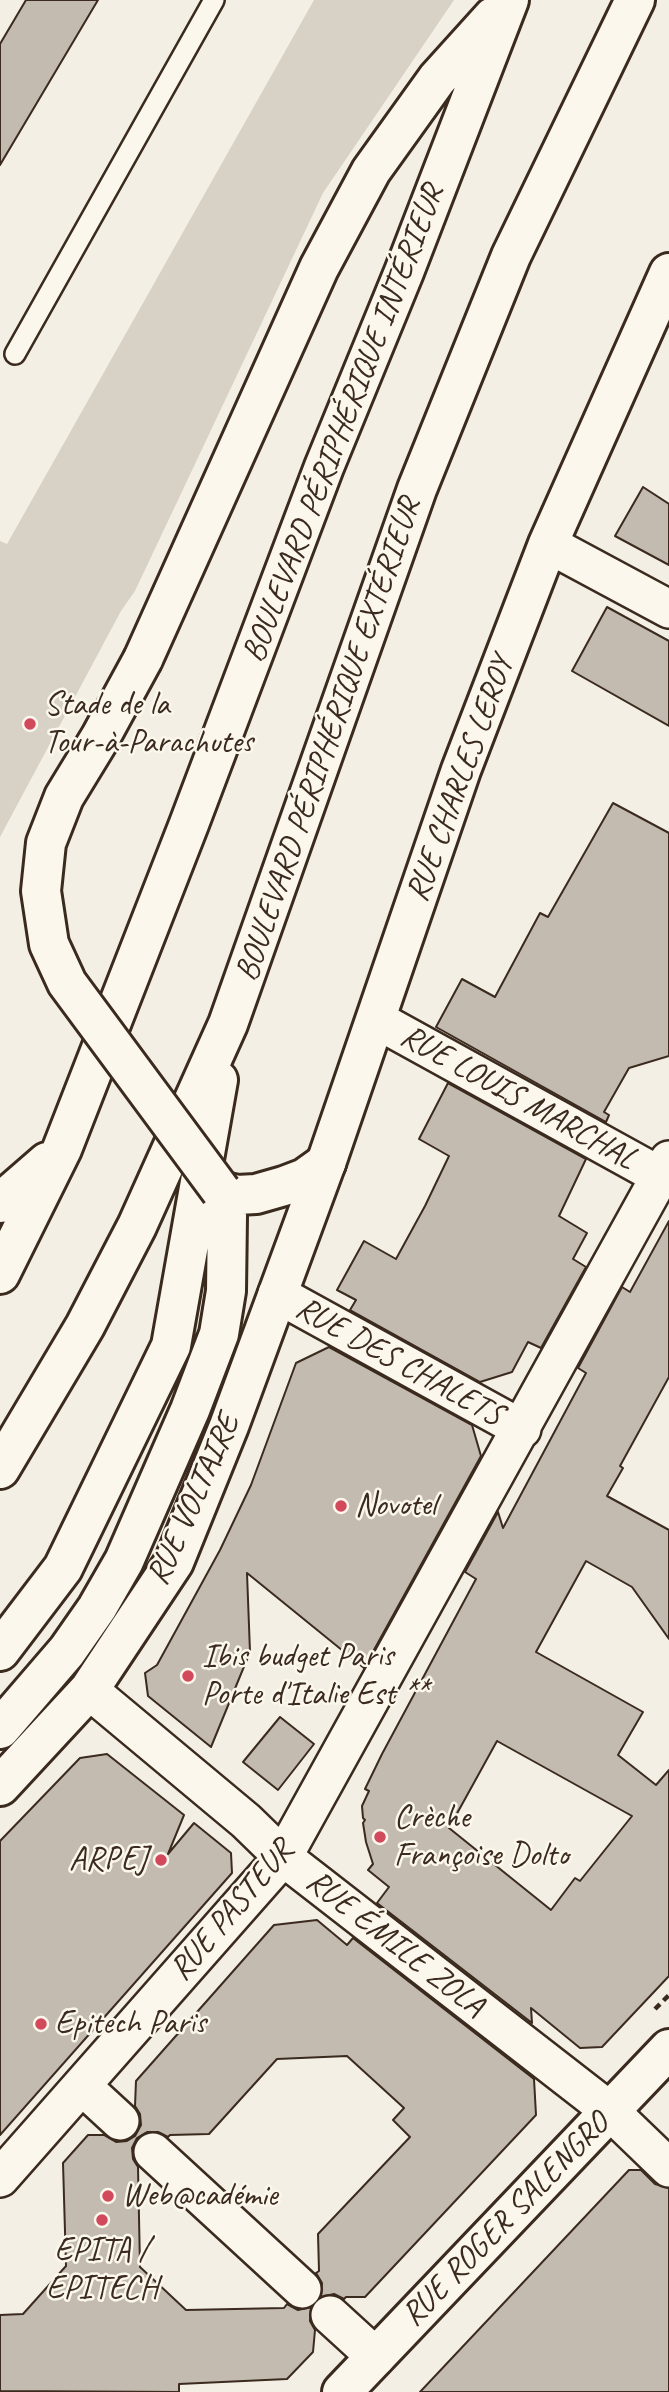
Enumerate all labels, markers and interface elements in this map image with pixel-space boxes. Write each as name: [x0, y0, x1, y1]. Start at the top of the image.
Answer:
street label: BOULEVARD PÉRIPHÉRIQUE INTÉRIEUR: [235, 180, 453, 668]
street label: BOULEVARD PÉRIPHÉRIQUE EXTÉRIEUR: [228, 494, 430, 986]
street label: RUE CHARLES LEROY: [398, 651, 524, 907]
place label: Stade de la Tour-à-Parachutes: [44, 685, 253, 763]
marker: Stade de la Tour-à-Parachutes: [22, 716, 38, 732]
street label: RUE LOUIS MARCHAL: [393, 1017, 643, 1179]
street label: RUE DES CHALETS: [289, 1289, 509, 1435]
street label: RUE VOLTAIRE: [139, 1409, 249, 1591]
place label: Novotel: [355, 1486, 436, 1526]
marker: Novotel: [333, 1498, 349, 1514]
place label: Ibis budget Paris Porte d'Italie Est **: [202, 1637, 427, 1715]
marker: Ibis budget Paris Porte d'Italie Est **: [180, 1668, 196, 1684]
place label: Crèche Françoise Dolto: [394, 1798, 568, 1876]
marker: Crèche Françoise Dolto: [372, 1829, 388, 1845]
street label: RUE PASTEUR: [162, 1833, 302, 1989]
place label: ARPEJ: [69, 1840, 147, 1880]
marker: ARPEJ: [153, 1852, 169, 1868]
street label: RUE ÉMILE ZOLA: [298, 1862, 492, 2026]
place label: Epitech Paris: [55, 2004, 206, 2044]
marker: Epitech Paris: [33, 2016, 49, 2032]
street label: RUE ROGER SALENGRO: [394, 2105, 618, 2335]
place label: Web@cadémie: [122, 2176, 278, 2216]
marker: Web@cadémie: [100, 2188, 116, 2204]
marker: EPITA / EPITECH: [94, 2212, 110, 2228]
place label: EPITA / EPITECH: [46, 2231, 158, 2309]

